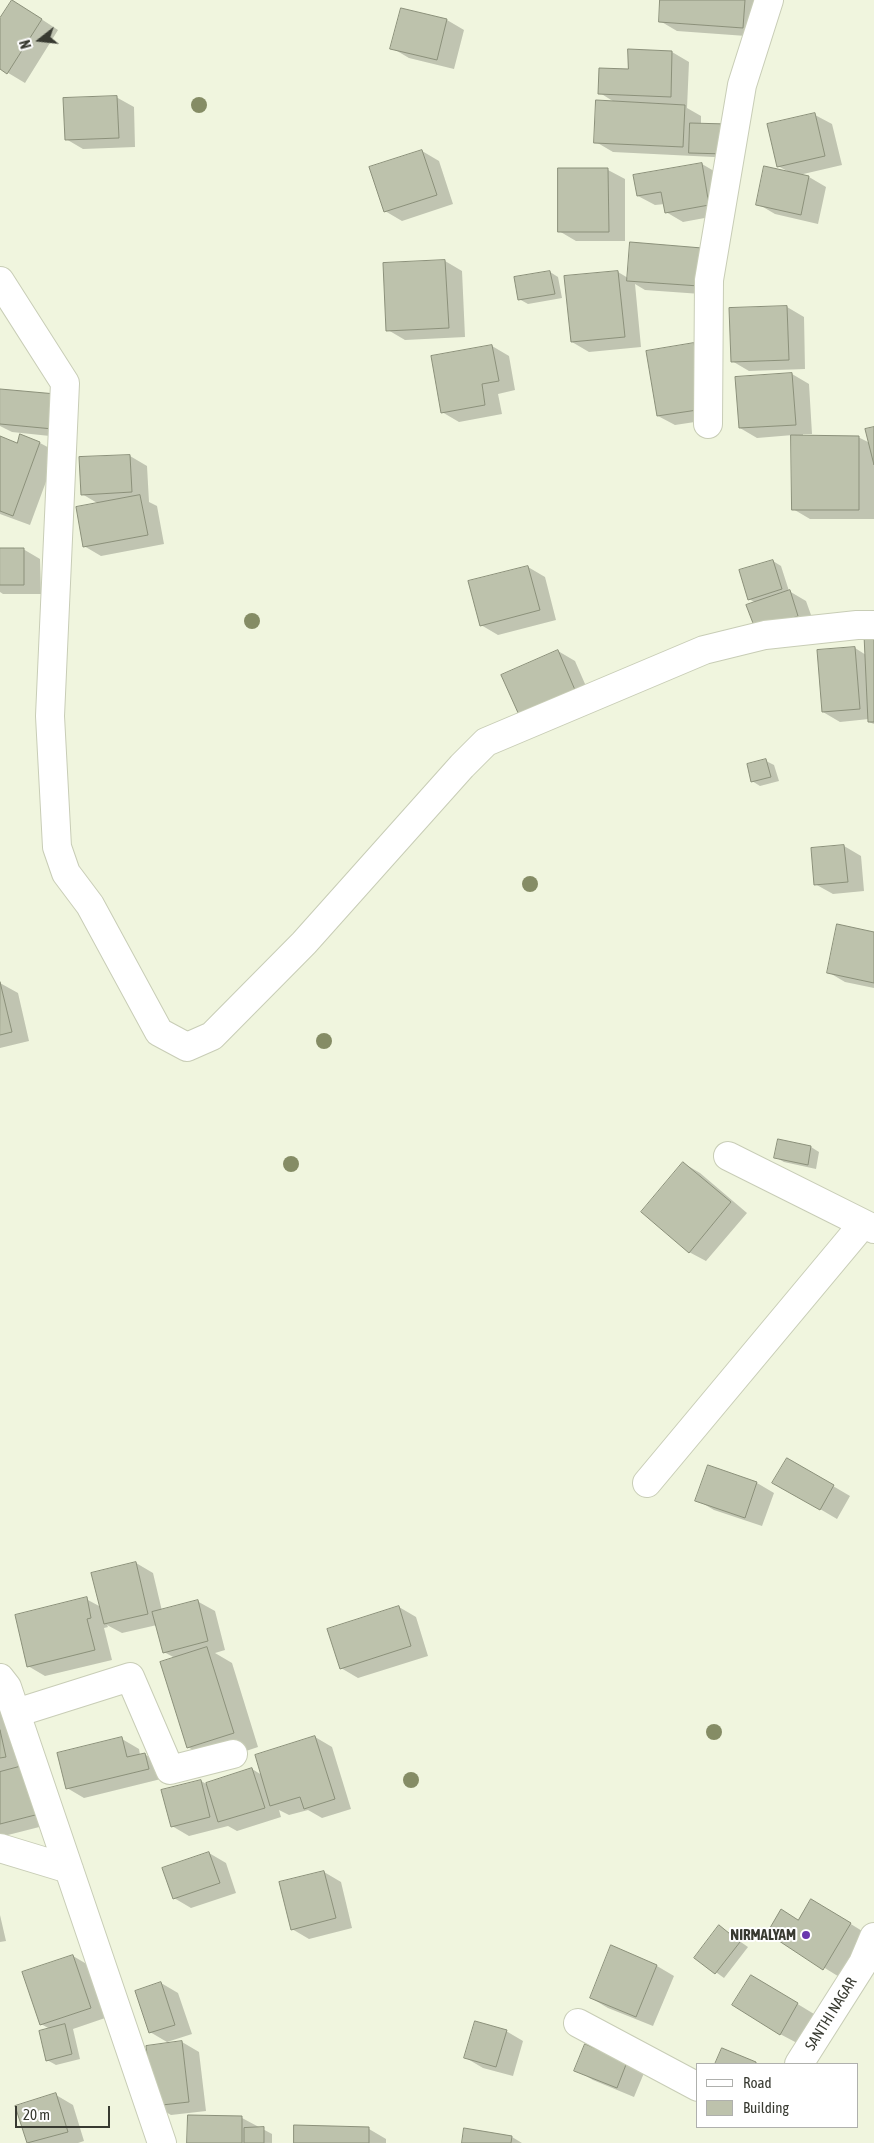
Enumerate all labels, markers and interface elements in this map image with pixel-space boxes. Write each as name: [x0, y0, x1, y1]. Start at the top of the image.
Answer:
north arrow: [15, 15, 65, 65]
text: N: [17, 38, 34, 50]
place label: NIRMALYAM: [730, 1926, 796, 1944]
marker: NIRMALYAM: [800, 1929, 812, 1941]
street label: SANTHI NAGAR: [801, 1974, 861, 2054]
legend: [696, 2063, 859, 2128]
text: Road: [743, 2074, 772, 2091]
scale bar: [18, 2096, 112, 2128]
text: Building: [743, 2099, 789, 2116]
text: 20 m: [23, 2106, 50, 2123]

